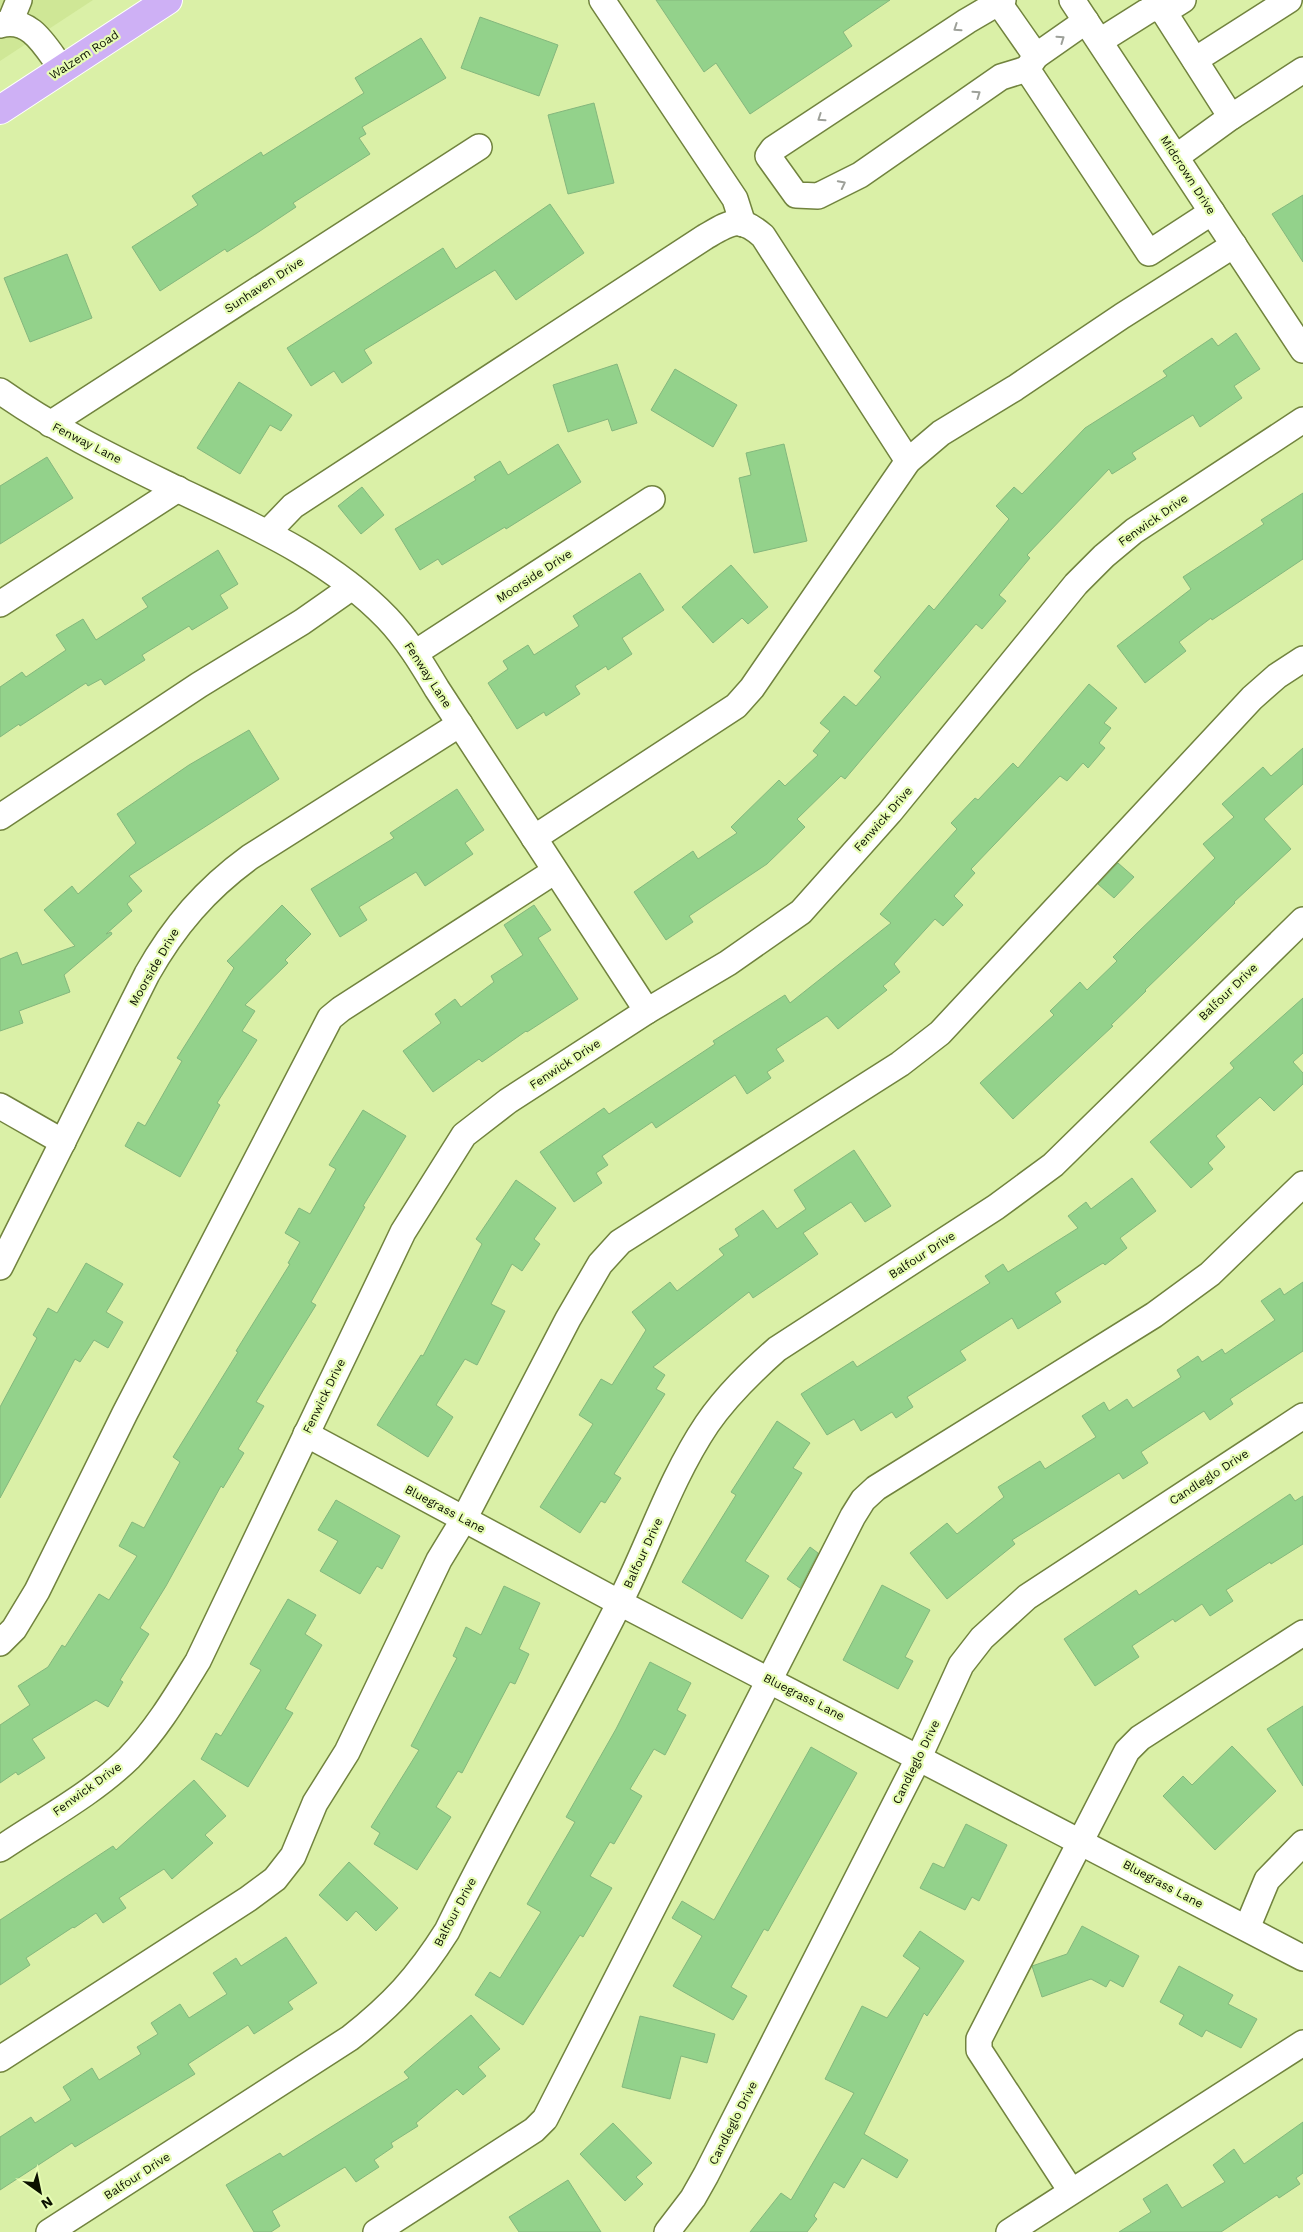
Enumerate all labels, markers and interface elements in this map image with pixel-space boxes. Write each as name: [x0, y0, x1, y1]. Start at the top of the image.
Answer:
one-way arrow: [953, 21, 962, 31]
street label: Walzem Road: [47, 27, 121, 83]
one-way arrow: [1055, 36, 1065, 45]
one-way arrow: [971, 91, 981, 100]
one-way arrow: [818, 111, 827, 121]
street label: Midcrown Drive: [1157, 133, 1219, 217]
one-way arrow: [837, 180, 846, 190]
street label: Sunhaven Drive: [222, 254, 306, 316]
street label: Fenway Lane: [50, 420, 124, 466]
street label: Fenwick Drive: [1116, 491, 1190, 549]
street label: Moorside Drive: [494, 546, 574, 606]
street label: Fenway Lane: [402, 639, 454, 711]
street label: Fenwick Drive: [851, 784, 915, 854]
street label: Moorside Drive: [126, 926, 182, 1008]
street label: Balfour Drive: [1196, 961, 1260, 1023]
street label: Fenwick Drive: [527, 1036, 603, 1092]
street label: Balfour Drive: [886, 1228, 958, 1282]
street label: Fenwick Drive: [300, 1356, 348, 1436]
street label: Candleglo Drive: [1167, 1446, 1251, 1508]
street label: Bluegrass Lane: [403, 1482, 488, 1536]
street label: Balfour Drive: [621, 1516, 665, 1590]
street label: Bluegrass Lane: [761, 1671, 847, 1723]
street label: Candleglo Drive: [890, 1718, 942, 1806]
street label: Fenwick Drive: [50, 1759, 124, 1819]
street label: Bluegrass Lane: [1121, 1857, 1206, 1911]
street label: Balfour Drive: [431, 1875, 479, 1949]
street label: Candleglo Drive: [706, 2079, 760, 2167]
street label: Balfour Drive: [101, 2149, 173, 2203]
north arrow: [15, 2167, 65, 2217]
text: N: [38, 2193, 56, 2212]

